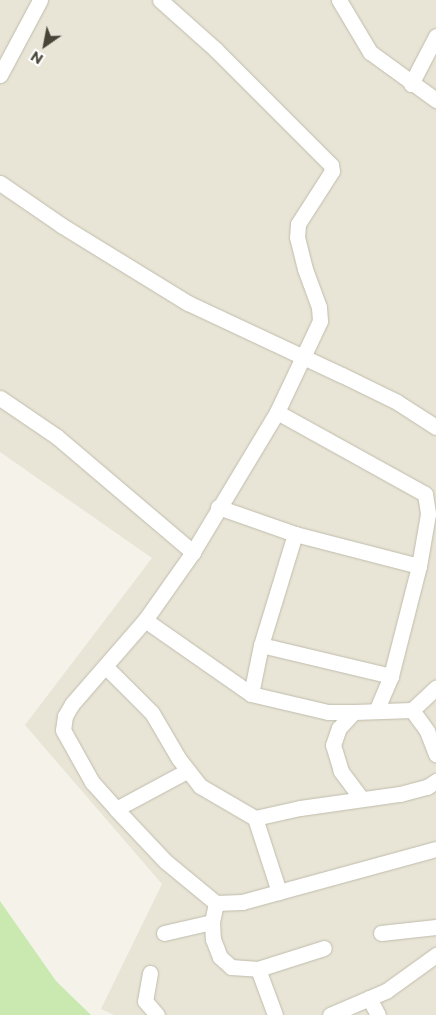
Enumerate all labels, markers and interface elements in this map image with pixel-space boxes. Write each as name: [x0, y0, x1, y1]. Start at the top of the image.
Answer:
north arrow: [20, 20, 70, 70]
text: N: [27, 47, 46, 68]

